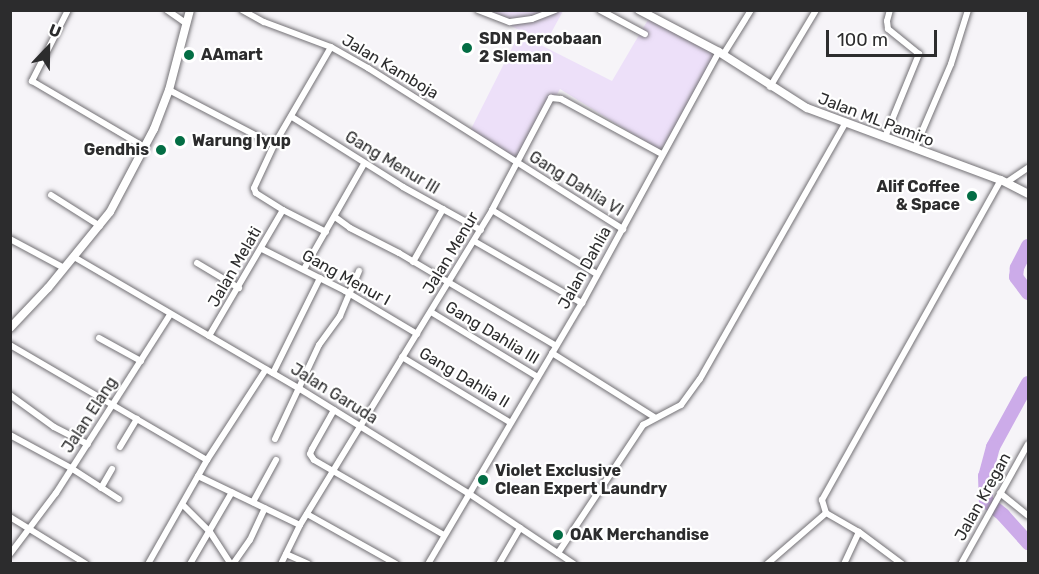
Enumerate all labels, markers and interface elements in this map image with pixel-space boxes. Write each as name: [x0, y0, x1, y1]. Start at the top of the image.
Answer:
north arrow: [18, 18, 78, 78]
scale bar: [829, 18, 940, 56]
text: U: [46, 20, 64, 42]
place label: SDN Percobaan 2 Sleman: [479, 29, 602, 67]
text: 100 m: [837, 29, 888, 51]
street label: Jalan Kamboja: [338, 31, 442, 103]
marker: SDN Percobaan 2 Sleman: [460, 41, 474, 55]
place label: AAmart: [201, 45, 263, 65]
marker: AAmart: [182, 48, 196, 62]
street label: Jalan ML Pamiro: [815, 89, 937, 151]
street label: Gang Menur III: [341, 127, 443, 199]
place label: Warung Iyup: [192, 131, 291, 151]
marker: Warung Iyup: [173, 134, 187, 148]
place label: Gendhis: [84, 140, 149, 160]
marker: Gendhis: [154, 143, 168, 157]
street label: Gang Dahlia VI: [525, 147, 627, 221]
place label: Alif Coffee & Space: [876, 177, 960, 215]
marker: Alif Coffee & Space: [965, 189, 979, 203]
street label: Jalan Menur: [419, 208, 483, 298]
street label: Jalan Melati: [204, 223, 266, 311]
street label: Jalan Dahlia: [554, 223, 616, 313]
street label: Gang Menur I: [298, 246, 394, 310]
street label: Gang Dahlia III: [442, 297, 542, 369]
street label: Gang Dahlia II: [415, 344, 513, 412]
street label: Jalan Garuda: [287, 360, 381, 428]
street label: Jalan Elang: [58, 373, 122, 457]
street label: Jalan Kregan: [951, 450, 1015, 544]
place label: Violet Exclusive Clean Expert Laundry: [495, 461, 667, 499]
marker: Violet Exclusive Clean Expert Laundry: [476, 473, 490, 487]
place label: OAK Merchandise: [570, 525, 709, 545]
marker: OAK Merchandise: [551, 528, 565, 542]

